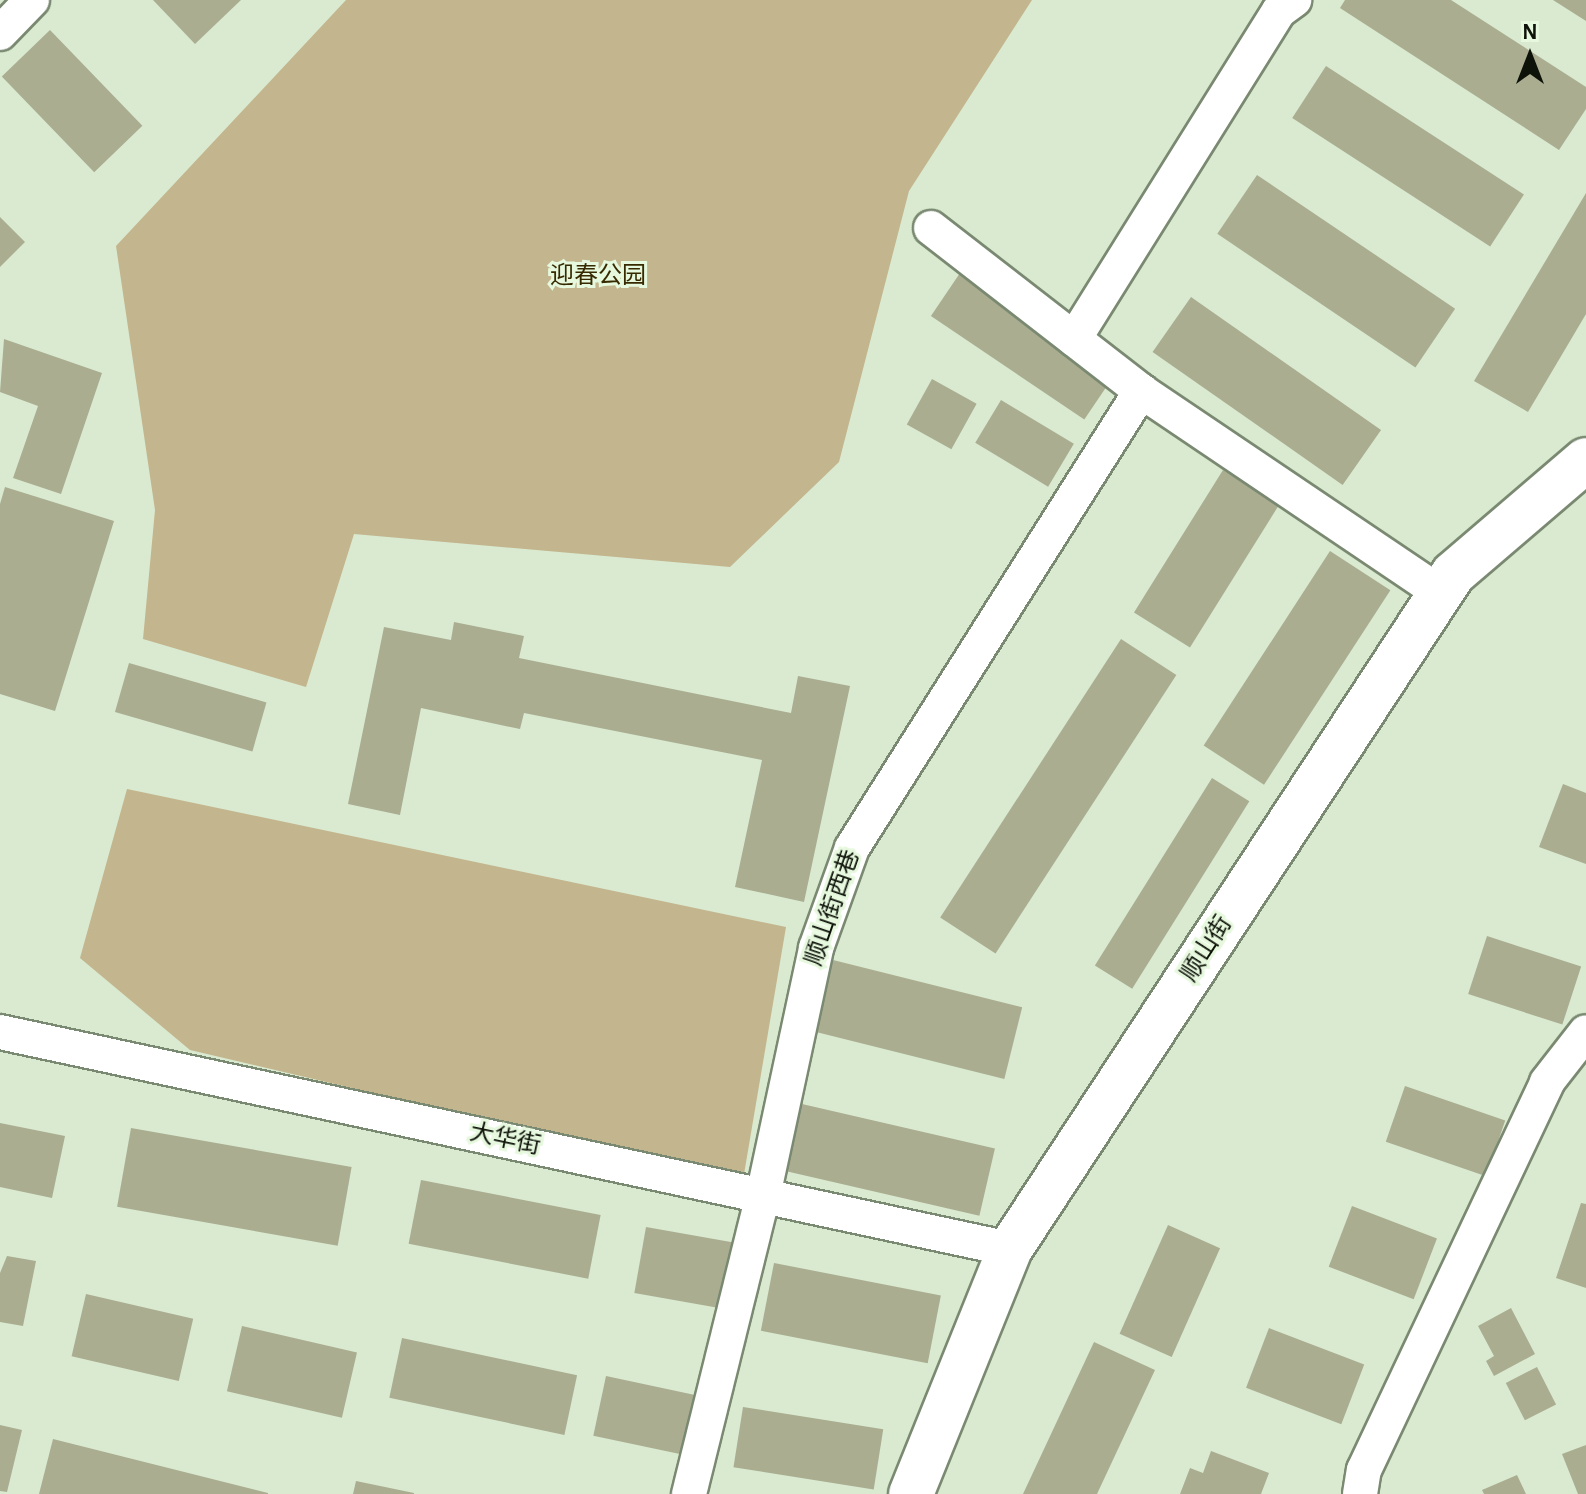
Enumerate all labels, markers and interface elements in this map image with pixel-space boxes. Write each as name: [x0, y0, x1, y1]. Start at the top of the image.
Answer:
north arrow: [1490, 16, 1570, 96]
text: N: [1522, 21, 1538, 43]
park label: 迎春公园: [550, 263, 646, 291]
street label: 顺山街西巷: [800, 847, 866, 969]
street label: 顺山街: [1175, 911, 1239, 987]
street label: 大华街: [467, 1118, 543, 1162]

